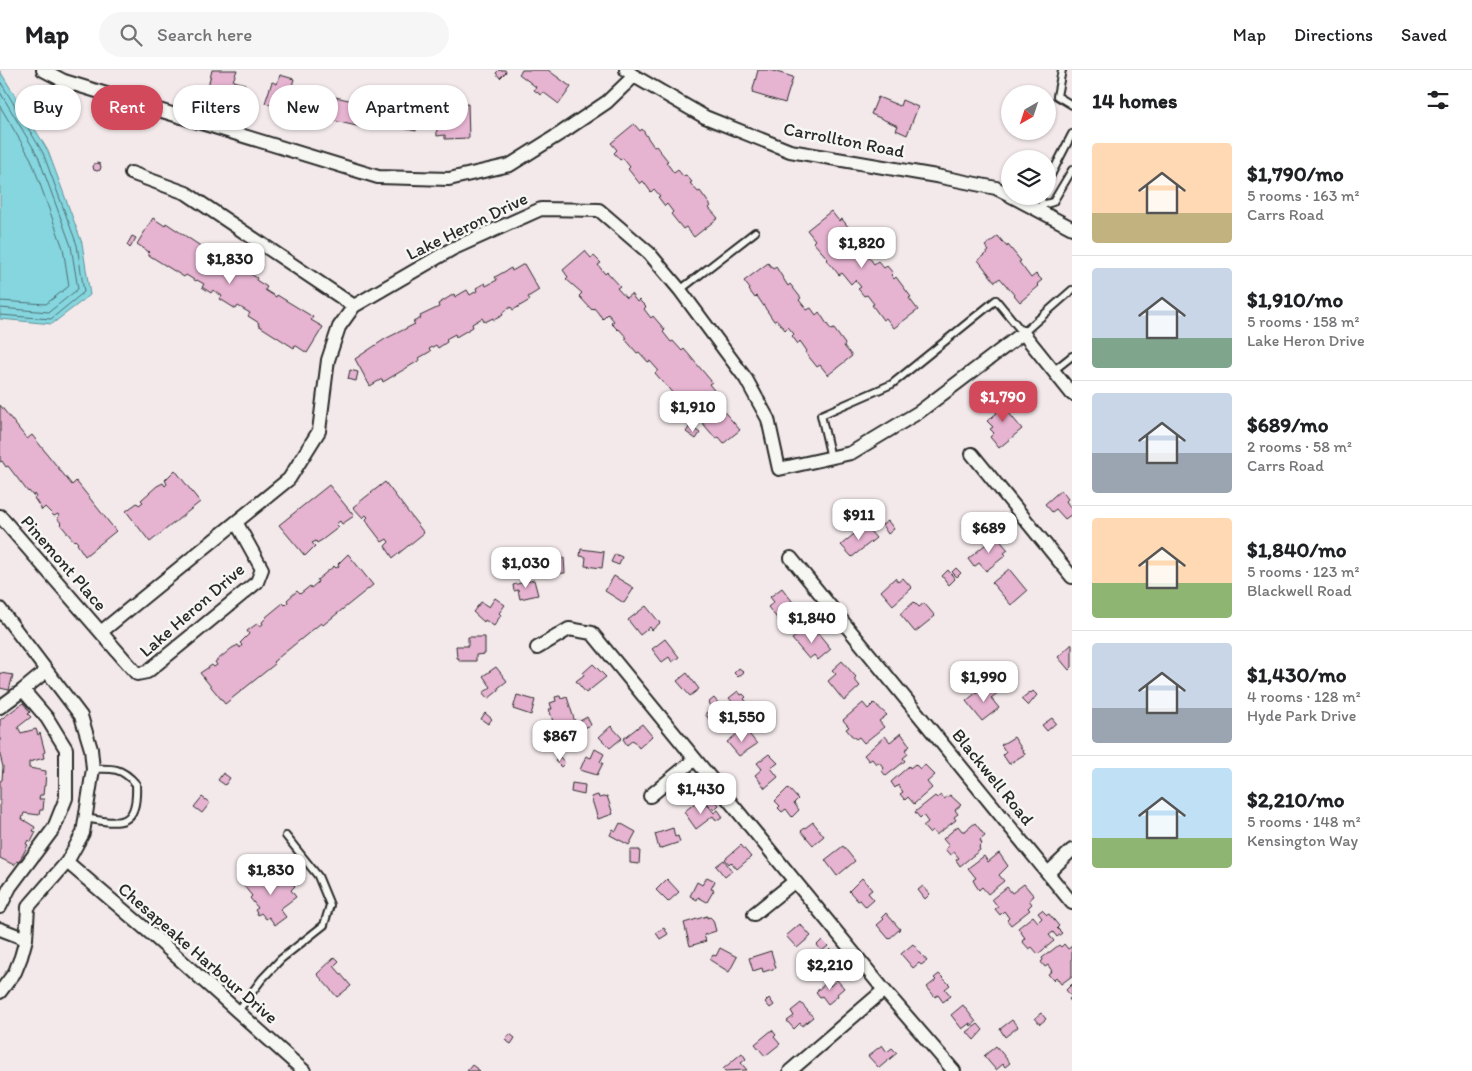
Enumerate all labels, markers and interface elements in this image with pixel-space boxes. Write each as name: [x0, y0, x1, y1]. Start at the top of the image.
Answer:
search box: [99, 12, 449, 57]
text: Map: [25, 20, 69, 49]
icon: search: [117, 21, 145, 49]
text: Search here: [157, 23, 252, 46]
text: Map: [1233, 24, 1266, 46]
text: Directions: [1294, 24, 1373, 46]
text: Saved: [1401, 24, 1447, 46]
chip: Buy: [15, 85, 81, 130]
chip: Rent: [91, 85, 163, 130]
chip: Filters: [173, 85, 259, 130]
chip: New: [269, 85, 338, 130]
chip: Apartment: [348, 85, 468, 130]
north arrow: [1001, 85, 1056, 140]
map controls: [1001, 85, 1056, 205]
icon: filters: [1424, 86, 1452, 114]
text: 14 homes: [1092, 88, 1177, 113]
street label: Carrollton Road: [781, 117, 907, 163]
button: layers: [1001, 150, 1056, 205]
text: $1,790/mo: [1247, 161, 1344, 186]
icon: home: [1132, 163, 1192, 223]
text: 5 rooms · 163 m²: [1247, 186, 1359, 205]
street label: Lake Heron Drive: [403, 187, 531, 265]
text: Carrs Road: [1247, 205, 1324, 224]
pin: $1,820: [821, 226, 903, 269]
text: $1,820: [839, 233, 885, 252]
pin: $1,830: [189, 242, 271, 285]
text: $1,830: [207, 249, 253, 268]
text: $1,910/mo: [1247, 287, 1343, 312]
icon: home: [1132, 288, 1192, 348]
text: 5 rooms · 158 m²: [1247, 312, 1359, 331]
text: Lake Heron Drive: [1247, 331, 1365, 350]
pin: $1,790: [962, 380, 1044, 423]
text: $1,790: [980, 387, 1026, 406]
pin: $1,910: [652, 390, 734, 433]
text: $1,910: [671, 397, 715, 416]
text: $689/mo: [1247, 412, 1328, 437]
icon: home: [1132, 413, 1192, 473]
text: 2 rooms · 58 m²: [1247, 437, 1352, 456]
text: Carrs Road: [1247, 456, 1324, 475]
pin: $911: [829, 498, 889, 541]
text: $911: [843, 505, 875, 524]
street label: Pinemont Place: [16, 510, 112, 616]
pin: $689: [959, 512, 1019, 554]
text: $689: [972, 518, 1006, 537]
text: $1,840/mo: [1247, 537, 1347, 562]
icon: home: [1132, 538, 1192, 598]
pin: $1,030: [485, 546, 567, 589]
text: $1,030: [502, 553, 550, 572]
street label: Lake Heron Drive: [135, 558, 249, 662]
text: 5 rooms · 123 m²: [1247, 562, 1359, 581]
text: Blackwell Road: [1247, 581, 1352, 600]
pin: $1,840: [771, 602, 853, 644]
text: $1,840: [788, 608, 836, 627]
pin: $1,990: [943, 660, 1025, 703]
text: $1,430/mo: [1247, 662, 1347, 687]
icon: home: [1132, 663, 1192, 723]
text: $1,990: [961, 667, 1007, 686]
text: 4 rooms · 128 m²: [1247, 687, 1361, 706]
pin: $1,550: [701, 700, 783, 743]
text: Hyde Park Drive: [1247, 706, 1356, 725]
text: $1,550: [719, 707, 765, 726]
pin: $867: [530, 720, 590, 762]
street label: Blackwell Road: [947, 724, 1039, 830]
text: $867: [543, 726, 577, 745]
pin: $1,430: [660, 772, 742, 815]
text: $1,430: [677, 779, 725, 798]
text: $2,210/mo: [1247, 787, 1345, 812]
icon: home: [1132, 788, 1192, 848]
text: 5 rooms · 148 m²: [1247, 812, 1361, 831]
text: Kensington Way: [1247, 831, 1358, 850]
pin: $1,830: [230, 854, 312, 896]
text: $1,830: [248, 860, 294, 879]
street label: Chesapeake Harbour Drive: [114, 878, 282, 1028]
pin: $2,210: [789, 948, 871, 991]
text: $2,210: [807, 955, 853, 974]

